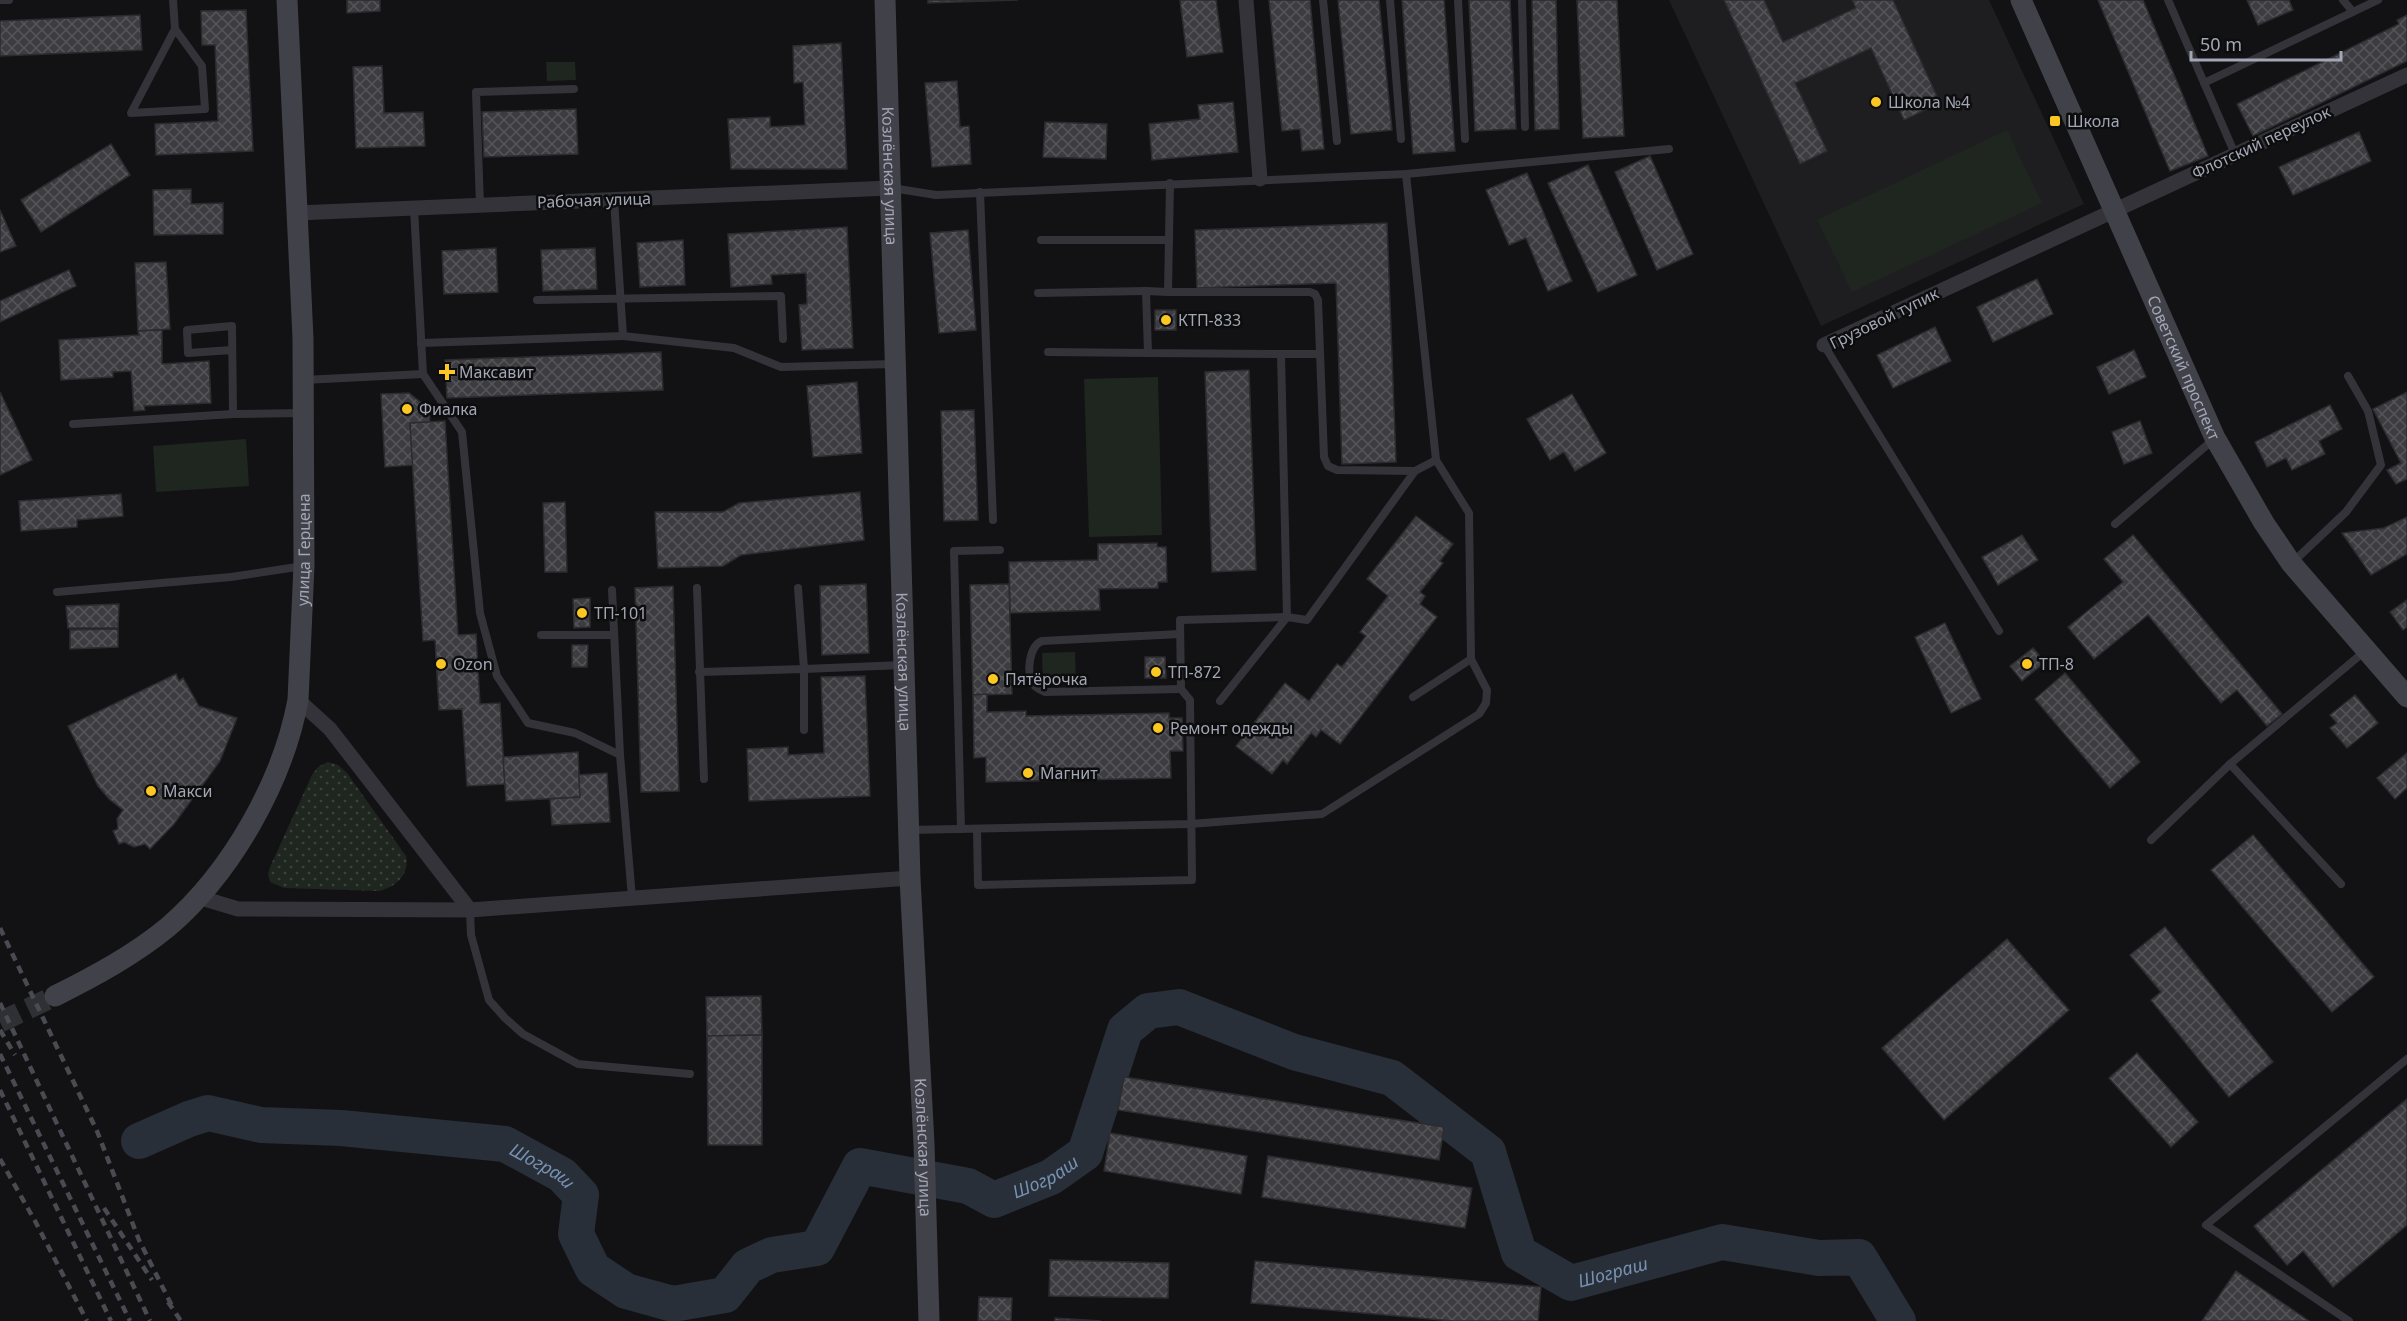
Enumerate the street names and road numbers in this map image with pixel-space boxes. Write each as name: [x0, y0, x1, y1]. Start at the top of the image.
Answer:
street label: Флотский переулок: [2188, 100, 2334, 184]
street label: Козлёнская улица: [877, 106, 903, 246]
street label: Рабочая улица: [537, 187, 651, 213]
street label: Грузовой тупик: [1826, 282, 1943, 354]
street label: Советский проспект: [2142, 292, 2226, 444]
street label: улица Герцена: [291, 493, 315, 607]
street label: Козлёнская улица: [891, 592, 917, 731]
street label: Козлёнская улица: [910, 1077, 937, 1217]

